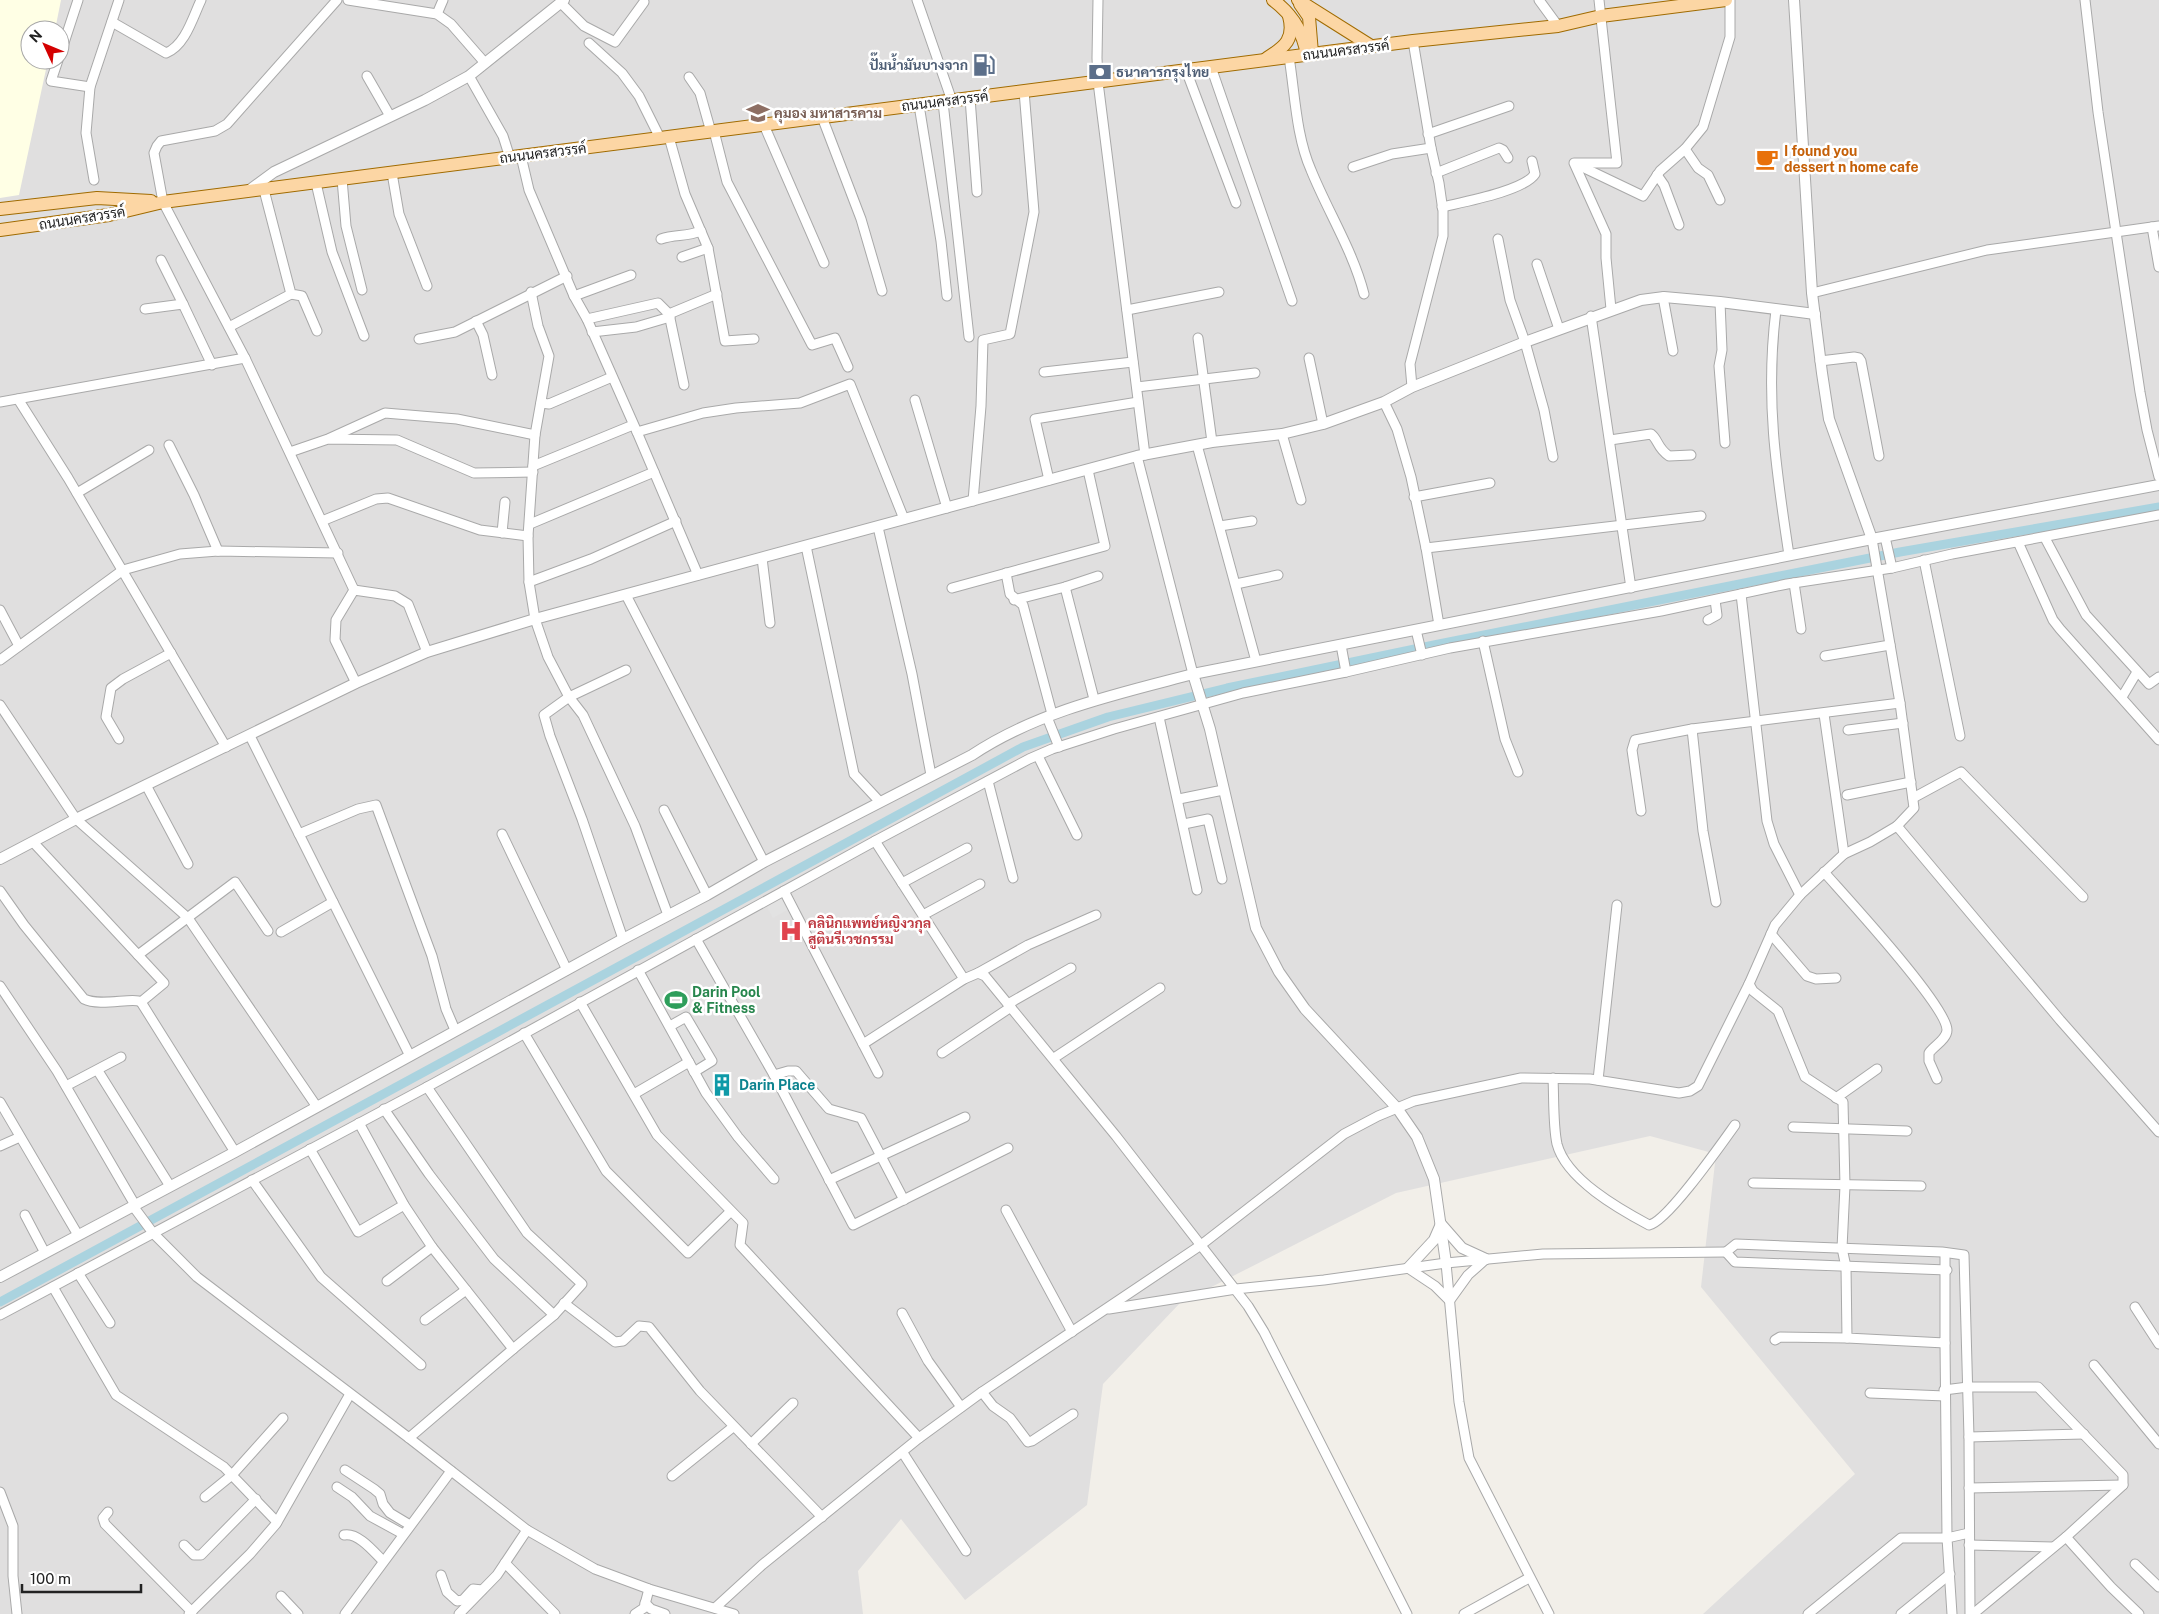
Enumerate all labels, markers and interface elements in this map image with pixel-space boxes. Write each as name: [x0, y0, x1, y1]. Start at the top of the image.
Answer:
north arrow: [20, 20, 70, 70]
text: N: [26, 26, 45, 45]
street label: ถนนนครสวรรค์: [1302, 36, 1390, 63]
place label: ปั๊มน้ำมันบางจาก: [869, 52, 968, 73]
fuel station icon: ปั๊มน้ำมันบางจาก: [971, 52, 997, 78]
bank icon: ธนาคารกรุงไทย: [1087, 59, 1113, 85]
place label: ธนาคารกรุงไทย: [1116, 63, 1209, 83]
street label: ถนนนครสวรรค์: [901, 87, 989, 114]
school or university icon: คุมอง มหาสารคาม: [745, 100, 771, 126]
place label: คุมอง มหาสารคาม: [774, 105, 882, 124]
street label: ถนนนครสวรรค์: [499, 139, 587, 166]
place label: I found you dessert n home cafe: [1784, 143, 1919, 175]
cafe icon: I found you dessert n home cafe: [1754, 146, 1780, 172]
street label: ถนนนครสวรรค์: [37, 202, 126, 233]
place label: คลินิกแพทย์หญิงวกุล สูตินรีเวชกรรม: [808, 914, 931, 950]
hospital icon: คลินิกแพทย์หญิงวกุล สูตินรีเวชกรรม: [778, 918, 804, 944]
place label: Darin Pool & Fitness: [692, 984, 761, 1016]
sports icon: Darin Pool & Fitness: [663, 987, 689, 1013]
building icon: Darin Place: [709, 1072, 735, 1098]
place label: Darin Place: [739, 1077, 815, 1093]
scale bar: [22, 1562, 141, 1594]
text: 100 m: [30, 1570, 71, 1587]

